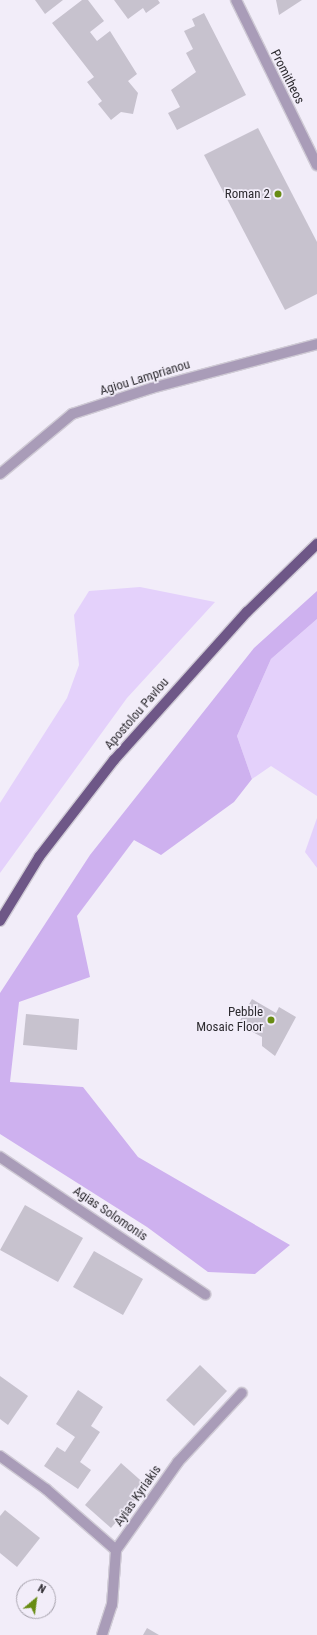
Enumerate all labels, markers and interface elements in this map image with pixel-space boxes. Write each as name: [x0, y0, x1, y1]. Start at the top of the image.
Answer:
street label: Promitheos: [267, 47, 307, 107]
place label: Roman 2: [225, 186, 270, 202]
marker: Roman 2: [273, 189, 283, 199]
street label: Agiou Lamprianou: [98, 357, 192, 399]
street label: Apostolou Pavlou: [102, 675, 172, 753]
place label: Pebble Mosaic Floor: [196, 1005, 263, 1036]
marker: Pebble Mosaic Floor: [266, 1015, 276, 1025]
street label: Agias Solomonis: [70, 1183, 150, 1245]
street label: Ayias Kyriakis: [111, 1462, 165, 1530]
north arrow: [16, 1579, 56, 1619]
text: N: [35, 1582, 48, 1596]

